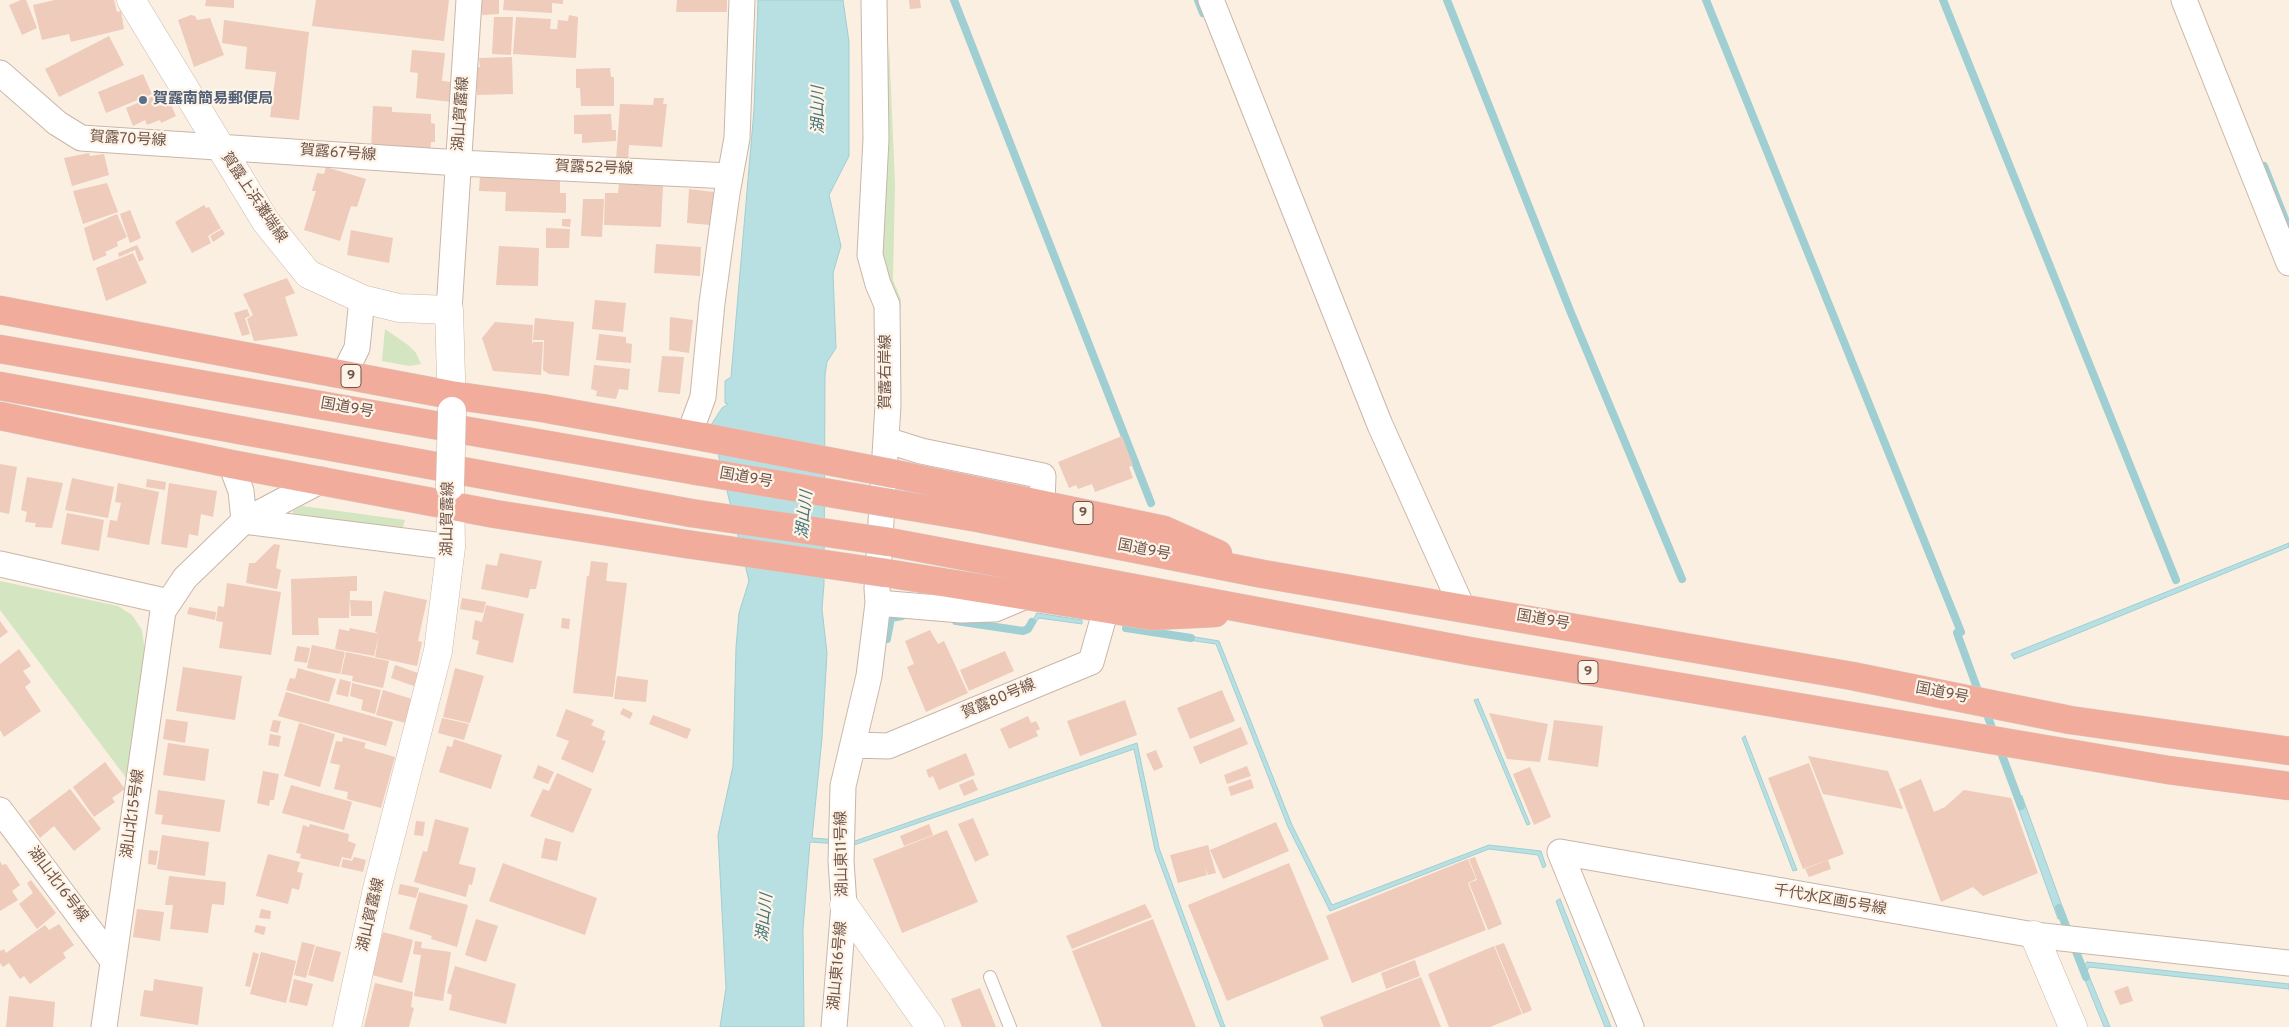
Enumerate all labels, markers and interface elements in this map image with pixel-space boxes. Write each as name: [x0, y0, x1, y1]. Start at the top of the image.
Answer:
street label: 湖山賀露線: [450, 76, 474, 152]
water label: 湖山川: [810, 86, 830, 134]
place label: 賀露南簡易郵便局: [153, 91, 273, 109]
marker: 賀露南簡易郵便局: [137, 94, 149, 106]
street label: 賀露70号線: [89, 129, 167, 151]
street label: 賀露67号線: [299, 142, 377, 166]
street label: 賀露上浜灘端線: [216, 149, 290, 247]
street label: 賀露52号線: [554, 159, 634, 179]
street label: 賀露右岸線: [878, 335, 896, 409]
road number: 9: [341, 364, 361, 388]
street label: 国道9号: [319, 395, 375, 423]
street label: 国道9号: [718, 465, 774, 493]
street label: 湖山賀露線: [439, 481, 459, 557]
water label: 湖山川: [794, 490, 818, 540]
road number: 9: [1073, 502, 1093, 524]
street label: 国道9号: [1116, 537, 1172, 565]
street label: 国道9号: [1515, 607, 1571, 635]
road number: 9: [1578, 660, 1598, 684]
street label: 賀露80号線: [959, 676, 1039, 724]
street label: 国道9号: [1914, 680, 1970, 708]
street label: 湖山北15号線: [119, 768, 149, 860]
street label: 湖山東11号線: [833, 811, 853, 897]
street label: 湖山北16号線: [23, 844, 91, 926]
street label: 湖山賀露線: [355, 876, 389, 954]
street label: 千代水区画5号線: [1772, 882, 1888, 920]
water label: 湖山川: [754, 893, 778, 943]
street label: 湖山東16号線: [826, 921, 852, 1011]

